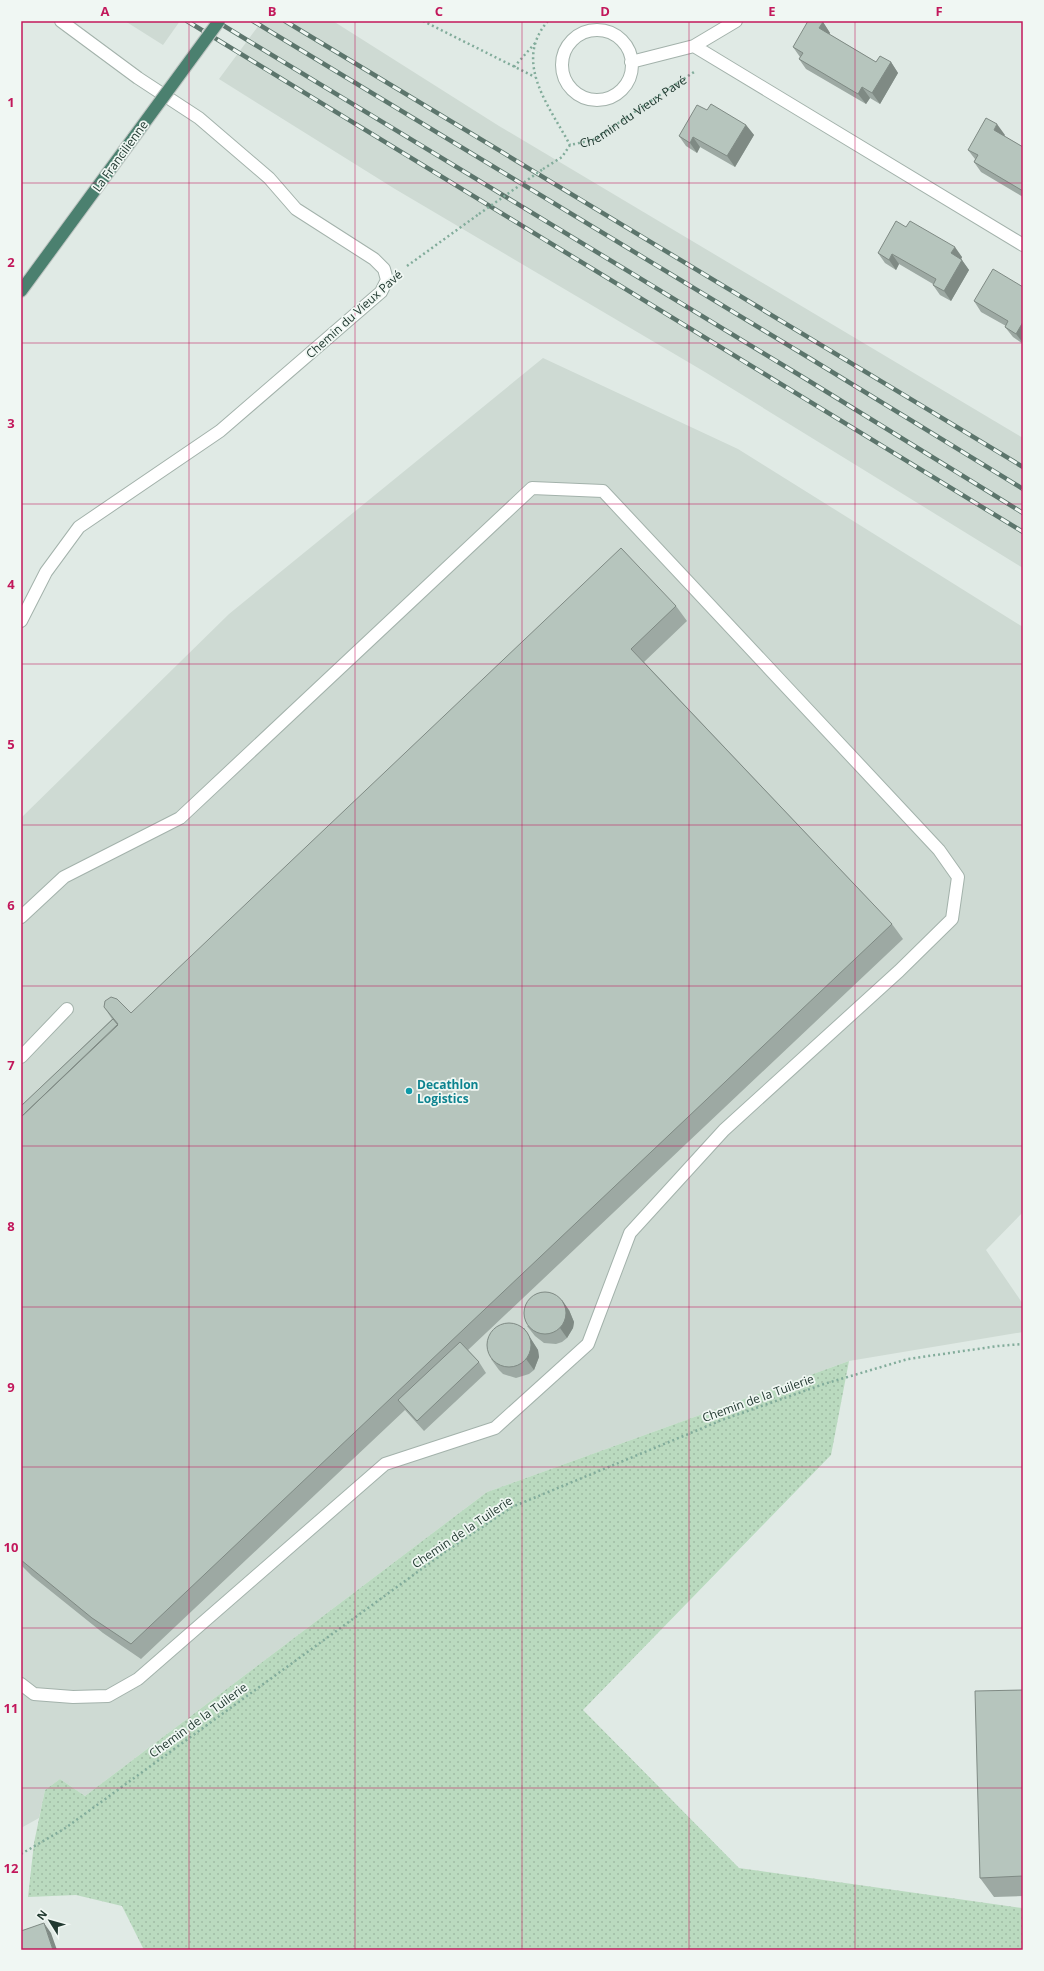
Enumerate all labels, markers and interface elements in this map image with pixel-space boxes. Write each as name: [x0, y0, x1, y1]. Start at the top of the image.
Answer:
text: A: [101, 2, 110, 20]
text: B: [268, 2, 277, 20]
text: C: [435, 2, 443, 20]
text: D: [600, 2, 610, 20]
text: E: [768, 2, 776, 20]
text: F: [935, 2, 943, 20]
street label: Chemin du Vieux Pavé: [578, 71, 690, 151]
text: 1: [7, 93, 15, 111]
street label: La Francilienne: [88, 117, 152, 195]
text: 2: [7, 253, 15, 271]
street label: Chemin du Vieux Pavé: [302, 266, 406, 362]
text: 3: [7, 414, 15, 432]
text: 4: [7, 575, 15, 593]
text: 5: [7, 735, 15, 753]
text: 6: [7, 896, 15, 914]
text: 7: [7, 1056, 15, 1074]
place label: Decathlon Logistics: [417, 1076, 478, 1107]
marker: Decathlon Logistics: [404, 1086, 414, 1096]
text: 8: [7, 1217, 15, 1235]
street label: Chemin de la Tuilerie: [700, 1370, 816, 1426]
text: 9: [7, 1378, 15, 1396]
street label: Chemin de la Tuilerie: [408, 1492, 516, 1572]
text: 10: [4, 1538, 18, 1556]
street label: Chemin de la Tuilerie: [145, 1678, 251, 1761]
text: 11: [4, 1699, 18, 1717]
text: 12: [4, 1859, 19, 1877]
north arrow: [30, 1901, 70, 1941]
text: N: [33, 1907, 50, 1923]

